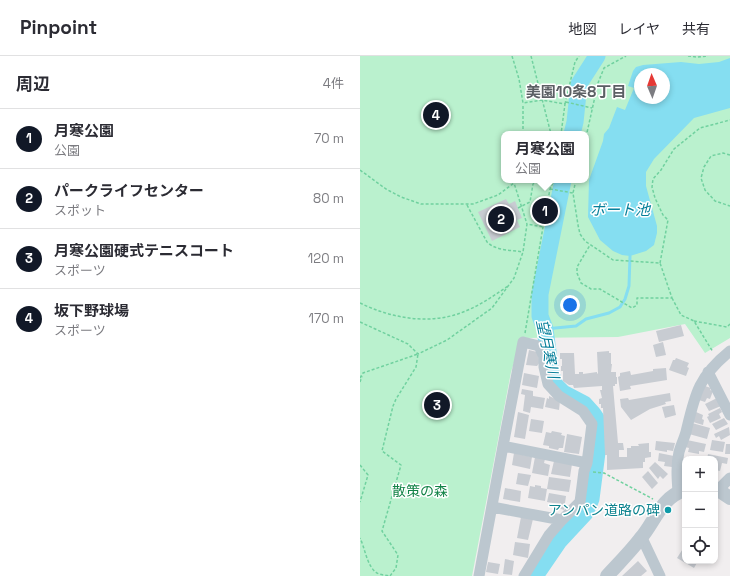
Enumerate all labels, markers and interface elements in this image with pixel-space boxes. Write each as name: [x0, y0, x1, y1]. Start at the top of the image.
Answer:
text: Pinpoint: [20, 15, 97, 40]
text: 地図: [568, 20, 596, 38]
text: レイヤ: [618, 20, 660, 38]
text: 共有: [682, 20, 710, 38]
north arrow: [634, 68, 670, 104]
text: 周辺: [16, 73, 50, 95]
text: 4件: [323, 75, 344, 92]
district label: 美園10条8丁目: [526, 82, 626, 101]
pin: 4: [423, 100, 449, 130]
text: 月寒公園: [54, 121, 114, 140]
text: 1: [26, 130, 32, 147]
text: 70 m: [314, 130, 344, 147]
popup: [501, 131, 589, 183]
text: 月寒公園: [515, 139, 575, 158]
text: 公園: [54, 142, 80, 159]
text: 公園: [515, 160, 541, 177]
text: パークライフセンター: [54, 181, 204, 200]
text: 2: [25, 190, 33, 207]
text: 80 m: [313, 190, 344, 207]
pin: 1: [532, 196, 558, 226]
water label: ボート池: [590, 200, 652, 219]
text: スポット: [54, 202, 106, 219]
pin: 2: [488, 204, 514, 234]
text: 月寒公園硬式テニスコート: [54, 241, 234, 260]
text: 3: [25, 250, 33, 267]
text: 120 m: [308, 250, 344, 267]
text: スポーツ: [54, 262, 106, 279]
your location: [560, 295, 580, 315]
text: 坂下野球場: [54, 301, 129, 320]
text: 4: [25, 310, 33, 327]
text: 170 m: [308, 310, 344, 327]
water label: 望月寒川: [532, 318, 564, 382]
text: スポーツ: [54, 322, 106, 339]
pin: 3: [424, 390, 450, 420]
map controls: [682, 456, 718, 564]
button: +: [682, 456, 718, 492]
park label: 散策の森: [392, 482, 448, 500]
button: −: [682, 492, 718, 528]
place label: アンパン道路の碑: [548, 501, 660, 519]
marker: アンパン道路の碑: [663, 505, 673, 515]
button: locate: [682, 528, 718, 564]

